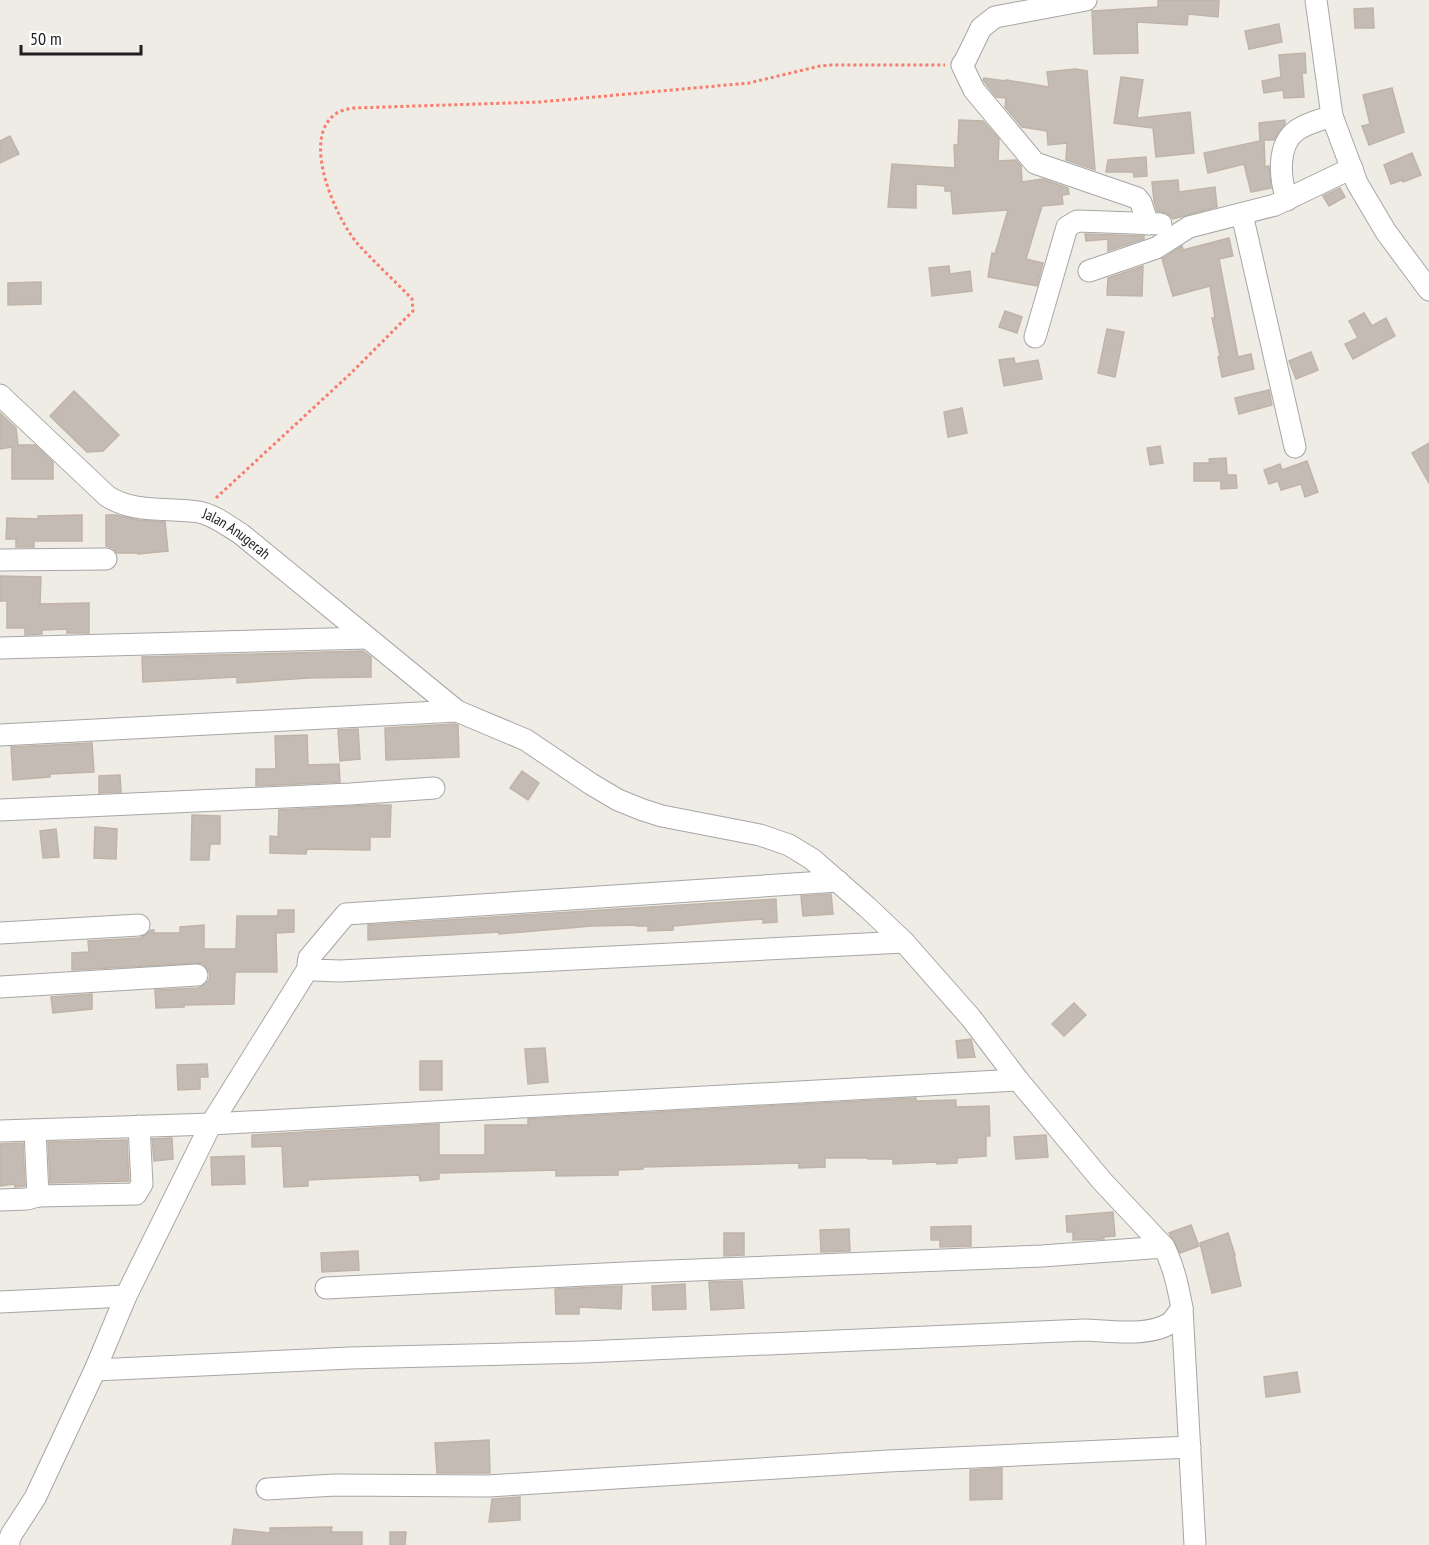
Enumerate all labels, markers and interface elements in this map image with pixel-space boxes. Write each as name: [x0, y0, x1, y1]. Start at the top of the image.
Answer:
scale bar: [21, 18, 141, 56]
text: 50 m: [30, 27, 62, 50]
street label: Jalan Anugerah: [199, 503, 274, 563]

